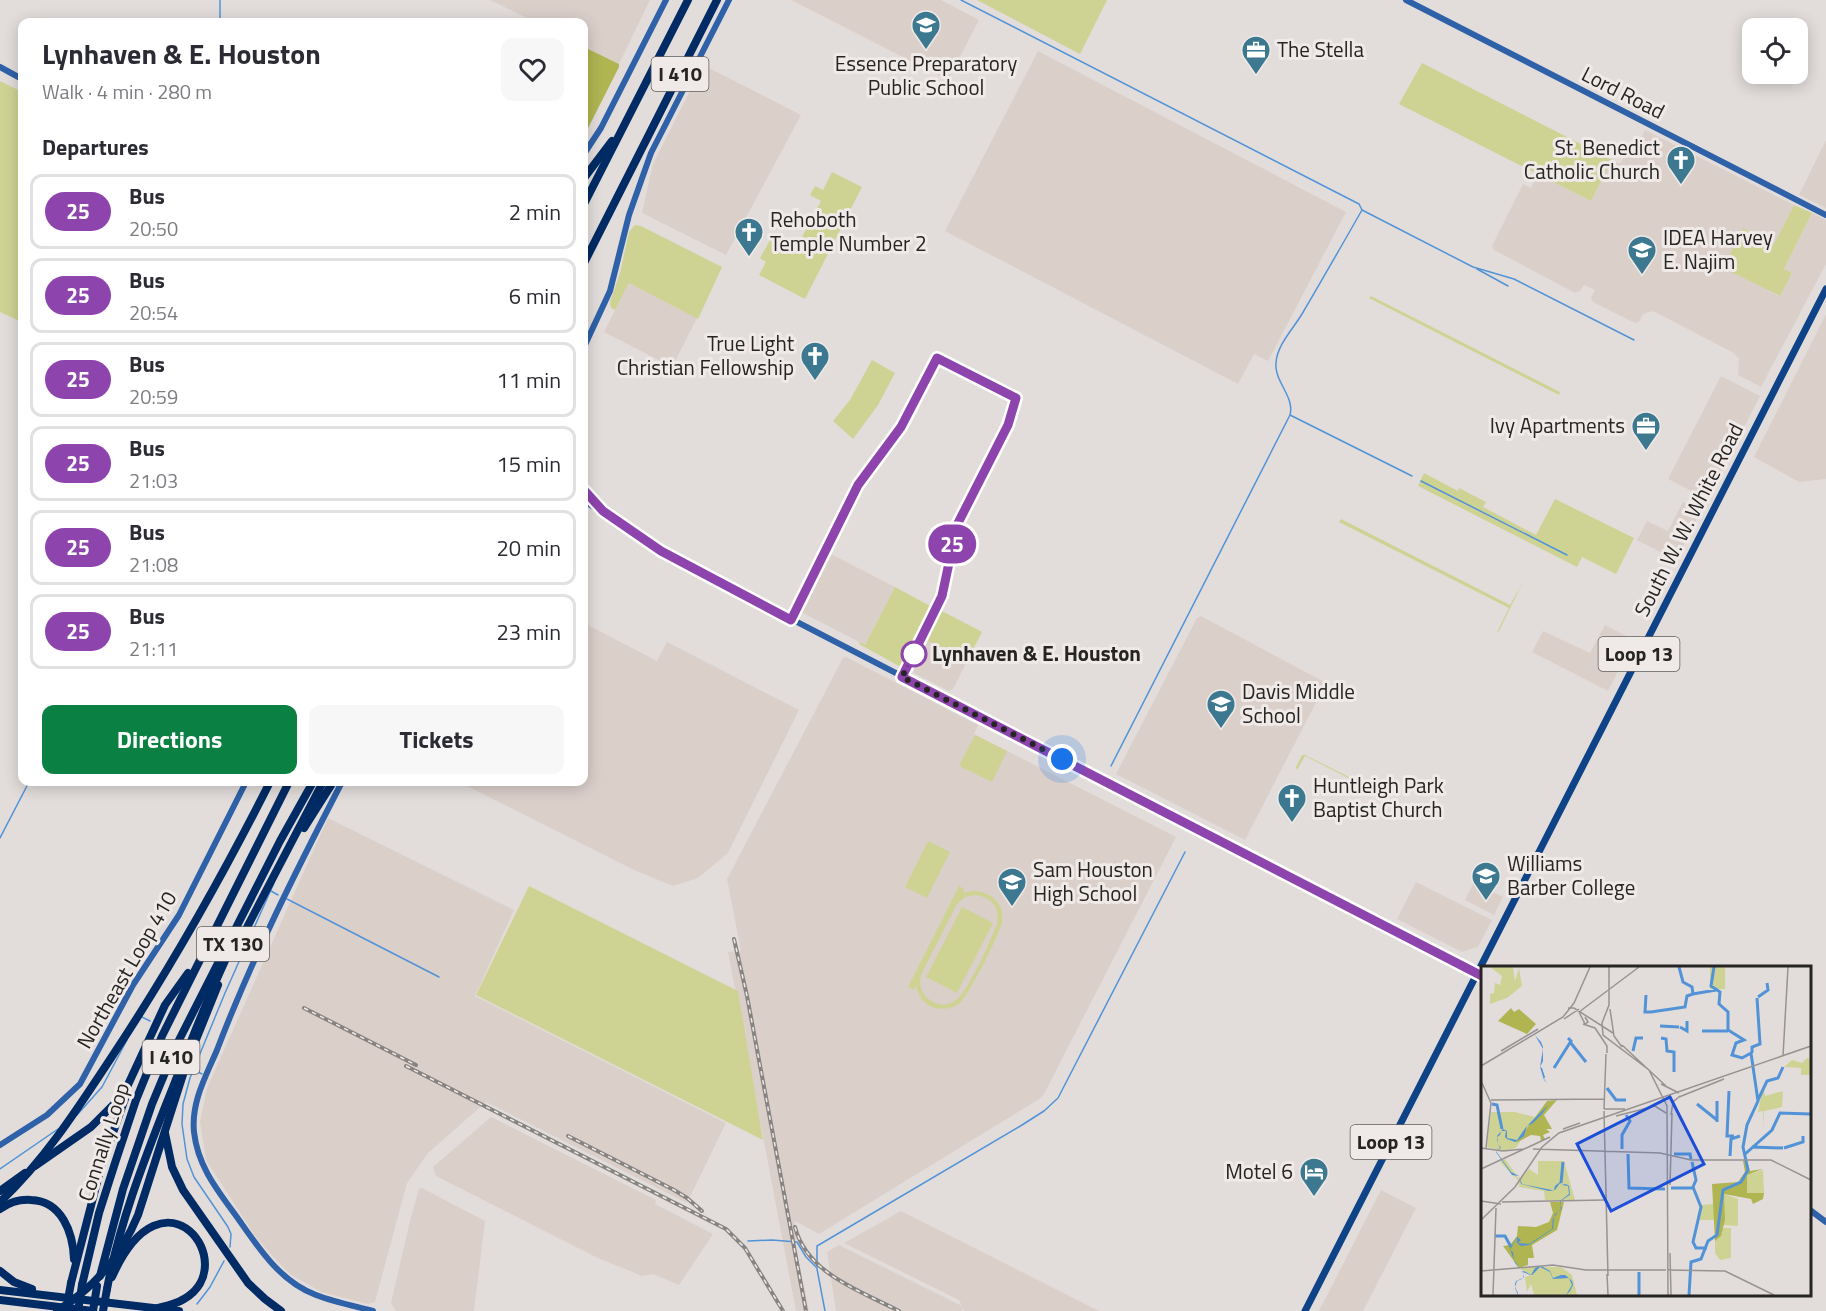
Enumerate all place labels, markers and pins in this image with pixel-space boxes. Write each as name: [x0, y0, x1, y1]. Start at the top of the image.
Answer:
school or university icon: Essence Preparatory Public School: [910, 9, 942, 51]
place label: The Stella: [1277, 33, 1364, 65]
office icon: The Stella: [1240, 34, 1272, 76]
place label: Essence Preparatory Public School: [835, 47, 1017, 103]
place label: St. Benedict Catholic Church: [1524, 131, 1661, 187]
church icon: St. Benedict Catholic Church: [1665, 144, 1697, 186]
place label: Rehoboth Temple Number 2: [770, 203, 927, 259]
church icon: Rehoboth Temple Number 2: [733, 216, 765, 258]
place label: IDEA Harvey E. Najim: [1663, 221, 1773, 277]
school or university icon: IDEA Harvey E. Najim: [1626, 234, 1658, 276]
place label: True Light Christian Fellowship: [617, 327, 795, 383]
church icon: True Light Christian Fellowship: [799, 340, 831, 382]
place label: Ivy Apartments: [1490, 409, 1625, 441]
office icon: Ivy Apartments: [1630, 410, 1662, 452]
place label: Lynhaven & E. Houston: [932, 637, 1141, 669]
marker: Lynhaven & E. Houston: [901, 641, 927, 667]
place label: Davis Middle School: [1242, 675, 1355, 731]
school or university icon: Davis Middle School: [1205, 688, 1237, 730]
place label: Huntleigh Park Baptist Church: [1313, 769, 1444, 825]
church icon: Huntleigh Park Baptist Church: [1276, 782, 1308, 824]
place label: Williams Barber College: [1507, 847, 1635, 903]
place label: Sam Houston High School: [1033, 853, 1153, 909]
school or university icon: Williams Barber College: [1470, 860, 1502, 902]
school or university icon: Sam Houston High School: [996, 866, 1028, 908]
place label: Motel 6: [1225, 1155, 1293, 1187]
hotel icon: Motel 6: [1298, 1156, 1330, 1198]

